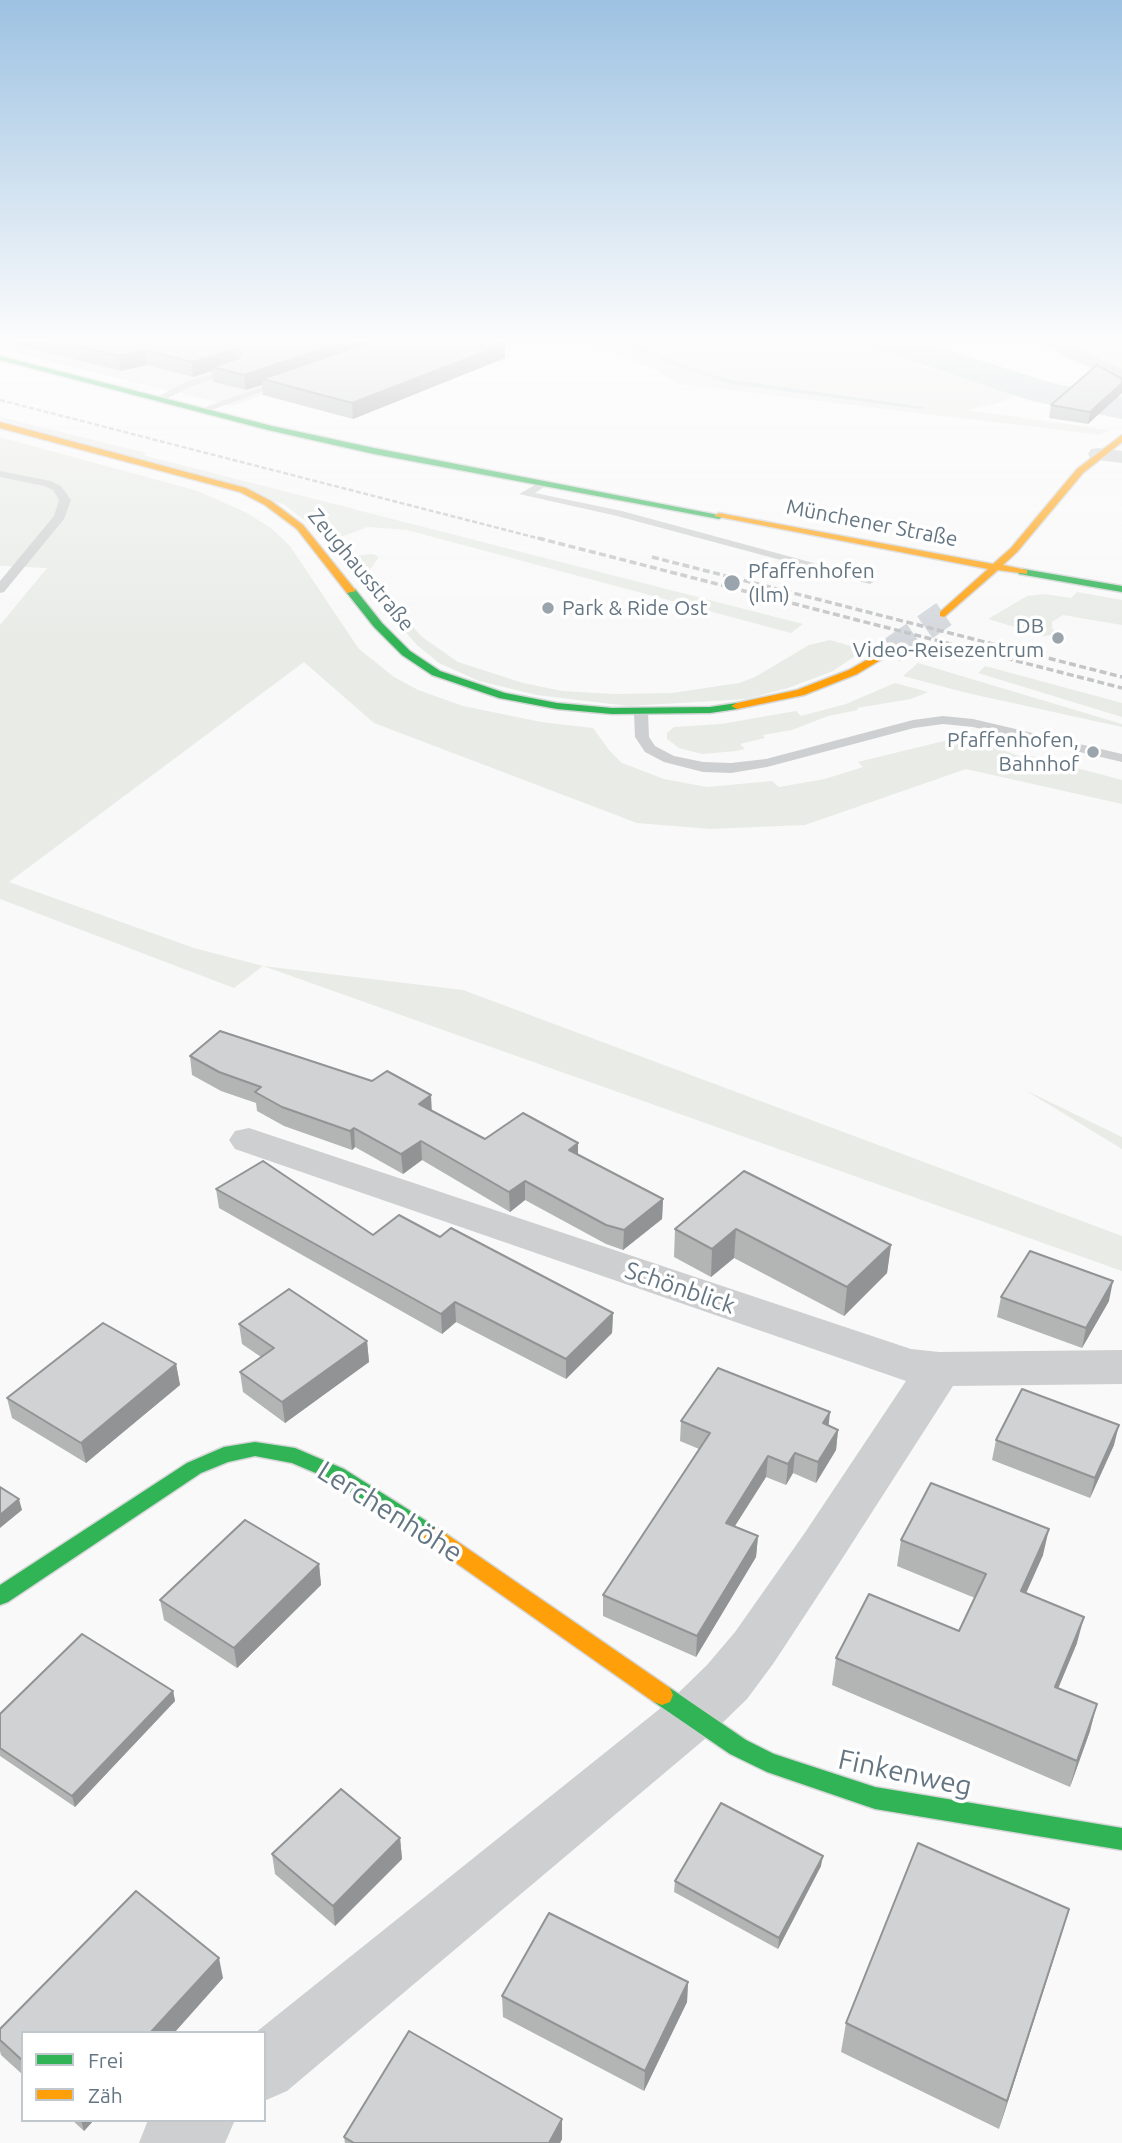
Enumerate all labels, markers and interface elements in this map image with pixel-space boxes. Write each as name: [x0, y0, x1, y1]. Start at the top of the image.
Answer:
street label: Münchener Straße: [784, 494, 960, 552]
street label: Zeughausstraße: [303, 504, 419, 636]
place label: Pfaffenhofen (Ilm): [748, 558, 875, 608]
marker: Pfaffenhofen (Ilm): [722, 573, 742, 593]
place label: Park & Ride Ost: [562, 595, 708, 621]
marker: Park & Ride Ost: [540, 600, 556, 616]
place label: DB Video-Reisezentrum: [853, 613, 1044, 663]
marker: DB Video-Reisezentrum: [1050, 630, 1066, 646]
place label: Pfaffenhofen, Bahnhof: [947, 727, 1079, 777]
marker: Pfaffenhofen, Bahnhof: [1085, 744, 1101, 760]
street label: Schönblick: [621, 1256, 739, 1320]
street label: Lerchenhöhe: [311, 1454, 469, 1570]
street label: Finkenweg: [835, 1742, 975, 1804]
legend: [21, 2031, 266, 2122]
text: Frei: [88, 2048, 123, 2072]
text: Zäh: [88, 2083, 123, 2107]

